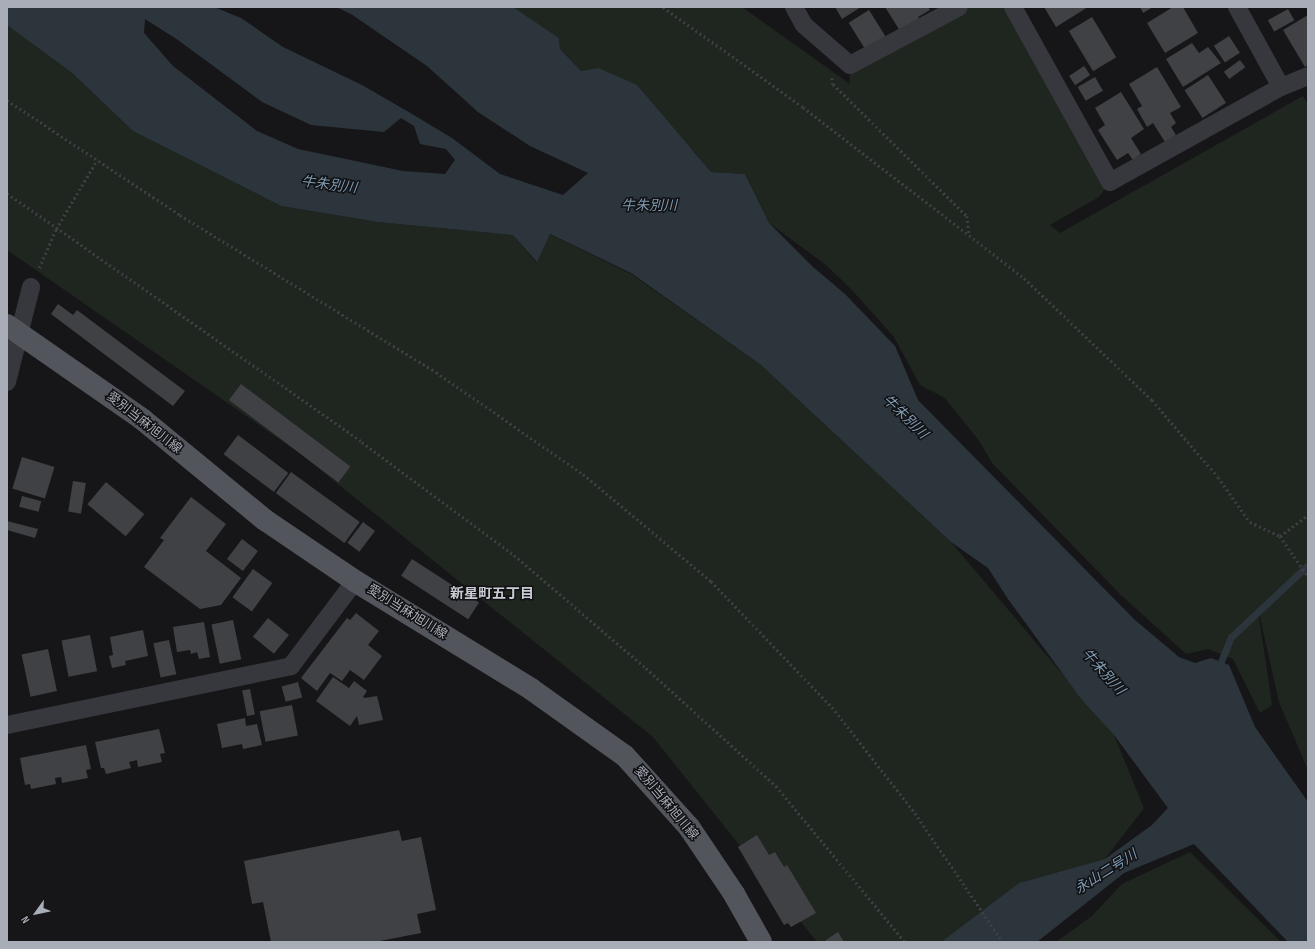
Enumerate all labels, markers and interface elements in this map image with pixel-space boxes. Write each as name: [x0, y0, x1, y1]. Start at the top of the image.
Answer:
water label: 牛朱別川: [300, 173, 358, 197]
water label: 牛朱別川: [621, 198, 677, 214]
street label: 愛別当麻旭川線: [103, 389, 185, 457]
water label: 牛朱別川: [879, 392, 931, 442]
street label: 愛別当麻旭川線: [364, 581, 450, 643]
district label: 新星町五丁目: [450, 586, 534, 602]
water label: 牛朱別川: [1078, 646, 1128, 698]
street label: 愛別当麻旭川線: [631, 763, 701, 843]
water label: 永山二号川: [1072, 846, 1140, 898]
north arrow: [16, 893, 56, 933]
text: N: [18, 914, 33, 926]

